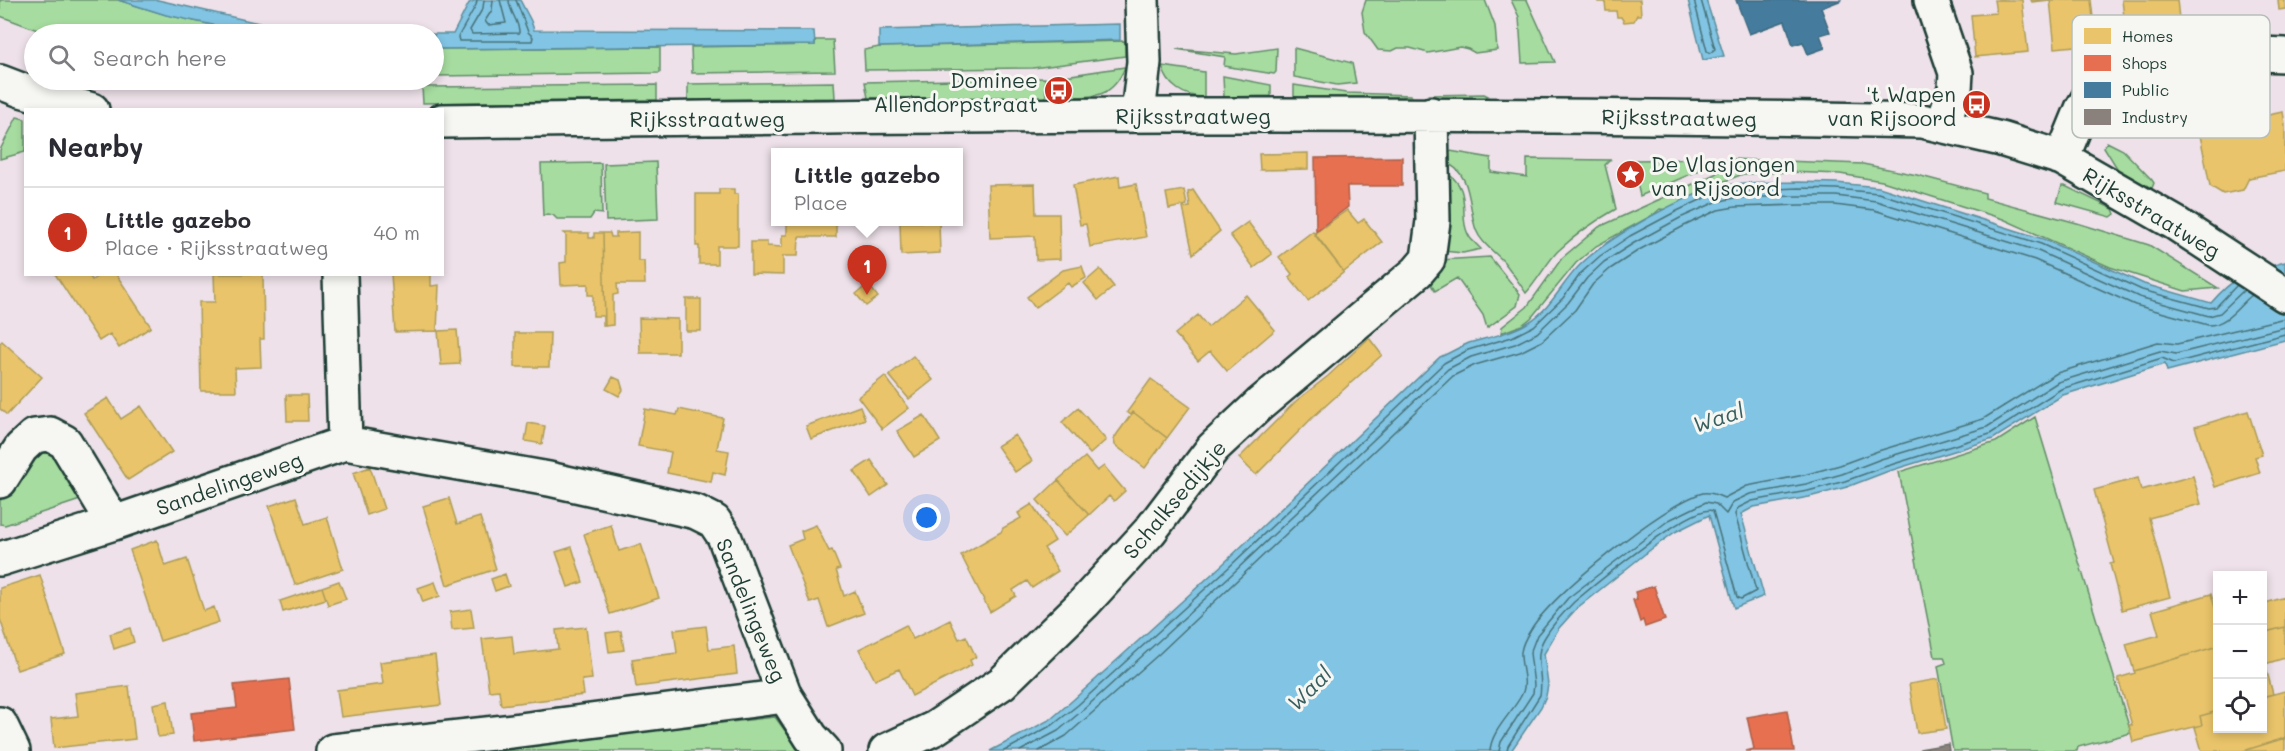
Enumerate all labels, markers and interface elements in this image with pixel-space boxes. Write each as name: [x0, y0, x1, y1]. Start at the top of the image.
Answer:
legend: [2072, 15, 2270, 138]
search box: [24, 24, 444, 90]
text: Homes: [2122, 25, 2173, 46]
icon: search: [45, 41, 78, 74]
text: Search here: [93, 43, 227, 72]
text: Shops: [2122, 52, 2167, 73]
place label: Dominee Allendorpstraat: [874, 66, 1038, 117]
bus stop icon: Dominee Allendorpstraat: [1043, 75, 1075, 107]
text: Public: [2122, 79, 2169, 100]
place label: 't Wapen van Rijsoord: [1828, 80, 1956, 131]
bus stop icon: 't Wapen van Rijsoord: [1961, 89, 1993, 121]
street label: Rijksstraatweg: [1115, 102, 1271, 129]
street label: Rijksstraatweg: [1601, 102, 1757, 132]
street label: Rijksstraatweg: [629, 105, 785, 132]
text: Industry: [2122, 106, 2188, 127]
text: Nearby: [48, 130, 143, 164]
popup: [771, 148, 963, 226]
place label: De Vlasjongen van Rijsoord: [1651, 150, 1795, 201]
place icon: De Vlasjongen van Rijsoord: [1614, 159, 1646, 191]
text: Little gazebo: [794, 160, 940, 189]
street label: Rijksstraatweg: [2079, 160, 2225, 264]
text: Place: [794, 189, 848, 215]
text: Little gazebo: [105, 205, 251, 234]
text: 1: [63, 219, 72, 245]
text: 40 m: [374, 219, 420, 245]
text: Place · Rijksstraatweg: [105, 234, 328, 260]
pin: 1: [848, 246, 886, 295]
water label: Waal: [1689, 395, 1748, 439]
street label: Schalksedijkje: [1116, 434, 1232, 564]
street label: Sandelingeweg: [152, 445, 306, 521]
your location: [912, 503, 941, 532]
street label: Sandelingeweg: [711, 534, 793, 686]
map controls: [2213, 571, 2267, 733]
button: +: [2213, 571, 2267, 625]
button: −: [2213, 625, 2267, 679]
water label: Waal: [1280, 659, 1338, 717]
button: locate: [2213, 679, 2267, 733]

